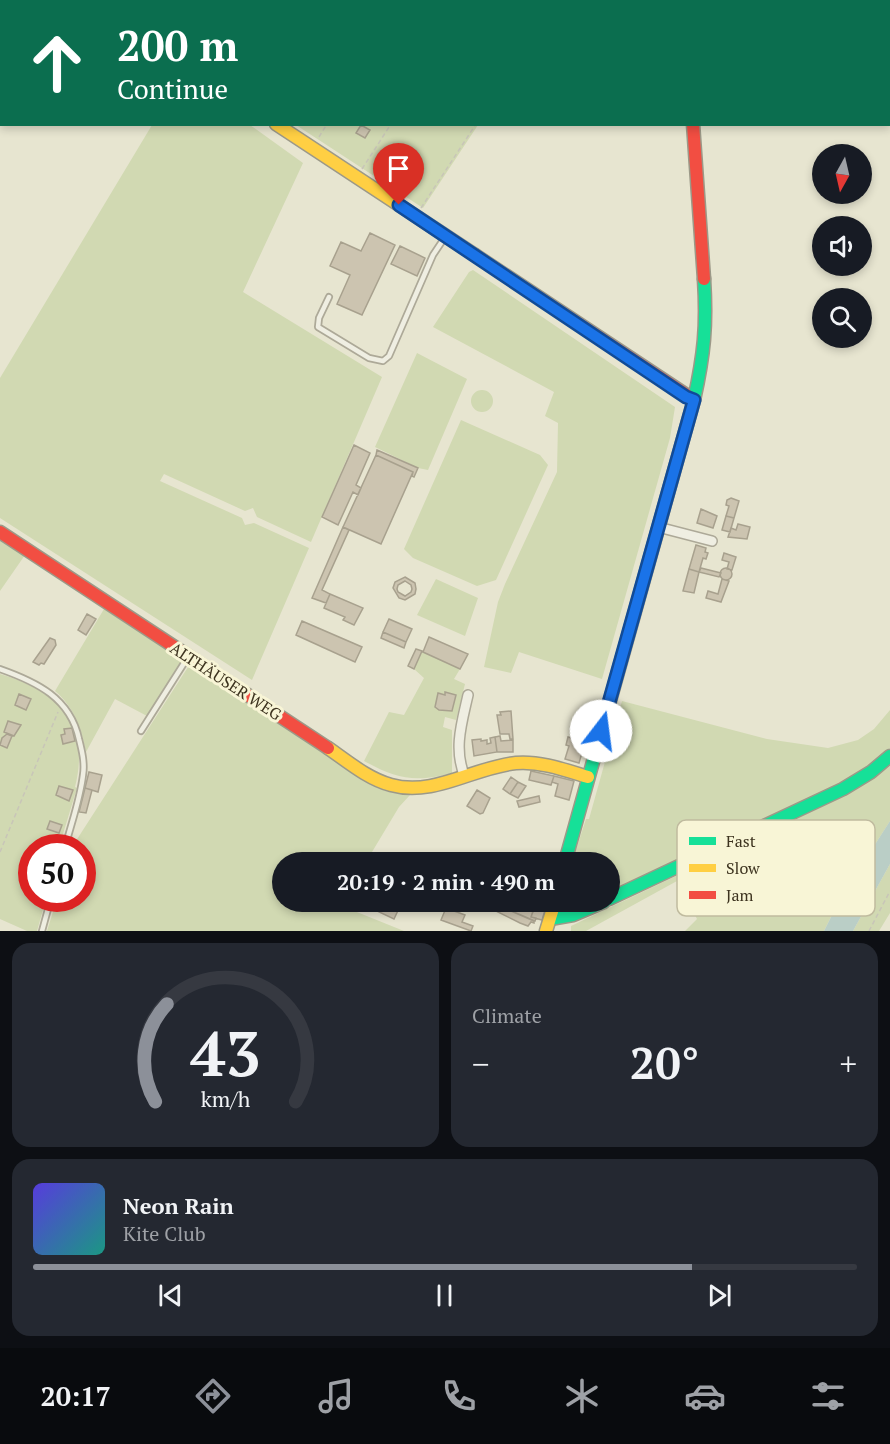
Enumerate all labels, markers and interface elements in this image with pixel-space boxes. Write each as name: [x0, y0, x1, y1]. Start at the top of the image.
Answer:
text: 200 m: [117, 17, 238, 73]
icon: ahead: [18, 24, 96, 102]
text: Continue: [117, 71, 228, 107]
pin: [373, 143, 424, 205]
north arrow: [812, 144, 872, 204]
map controls: [812, 144, 872, 348]
icon: arrive: [382, 152, 415, 185]
button: sound: [812, 216, 872, 276]
button: search: [812, 288, 872, 348]
street label: ALTHÄUSER WEG: [166, 637, 286, 725]
position arrow: [569, 699, 633, 763]
legend: [677, 820, 875, 916]
text: Fast: [726, 830, 756, 852]
speed limit sign: 50: [18, 834, 96, 912]
text: Slow: [726, 857, 760, 879]
text: 20:19 · 2 min · 490 m: [337, 867, 555, 896]
text: Jam: [726, 884, 754, 906]
text: Climate: [472, 1002, 542, 1029]
text: 43: [190, 1011, 261, 1094]
text: 20°: [630, 1032, 699, 1092]
text: −: [472, 1042, 490, 1085]
text: +: [839, 1042, 857, 1085]
text: km/h: [201, 1085, 251, 1113]
text: Neon Rain: [123, 1191, 234, 1220]
text: Kite Club: [123, 1220, 206, 1247]
icon: previous: [154, 1279, 187, 1312]
icon: pause: [428, 1279, 461, 1312]
icon: next: [703, 1279, 736, 1312]
icon: directions: [192, 1375, 234, 1417]
icon: music: [315, 1375, 357, 1417]
icon: phone: [438, 1375, 480, 1417]
icon: climate: [561, 1375, 603, 1417]
icon: car: [684, 1375, 726, 1417]
icon: filters: [807, 1375, 849, 1417]
text: 20:17: [41, 1378, 111, 1414]

